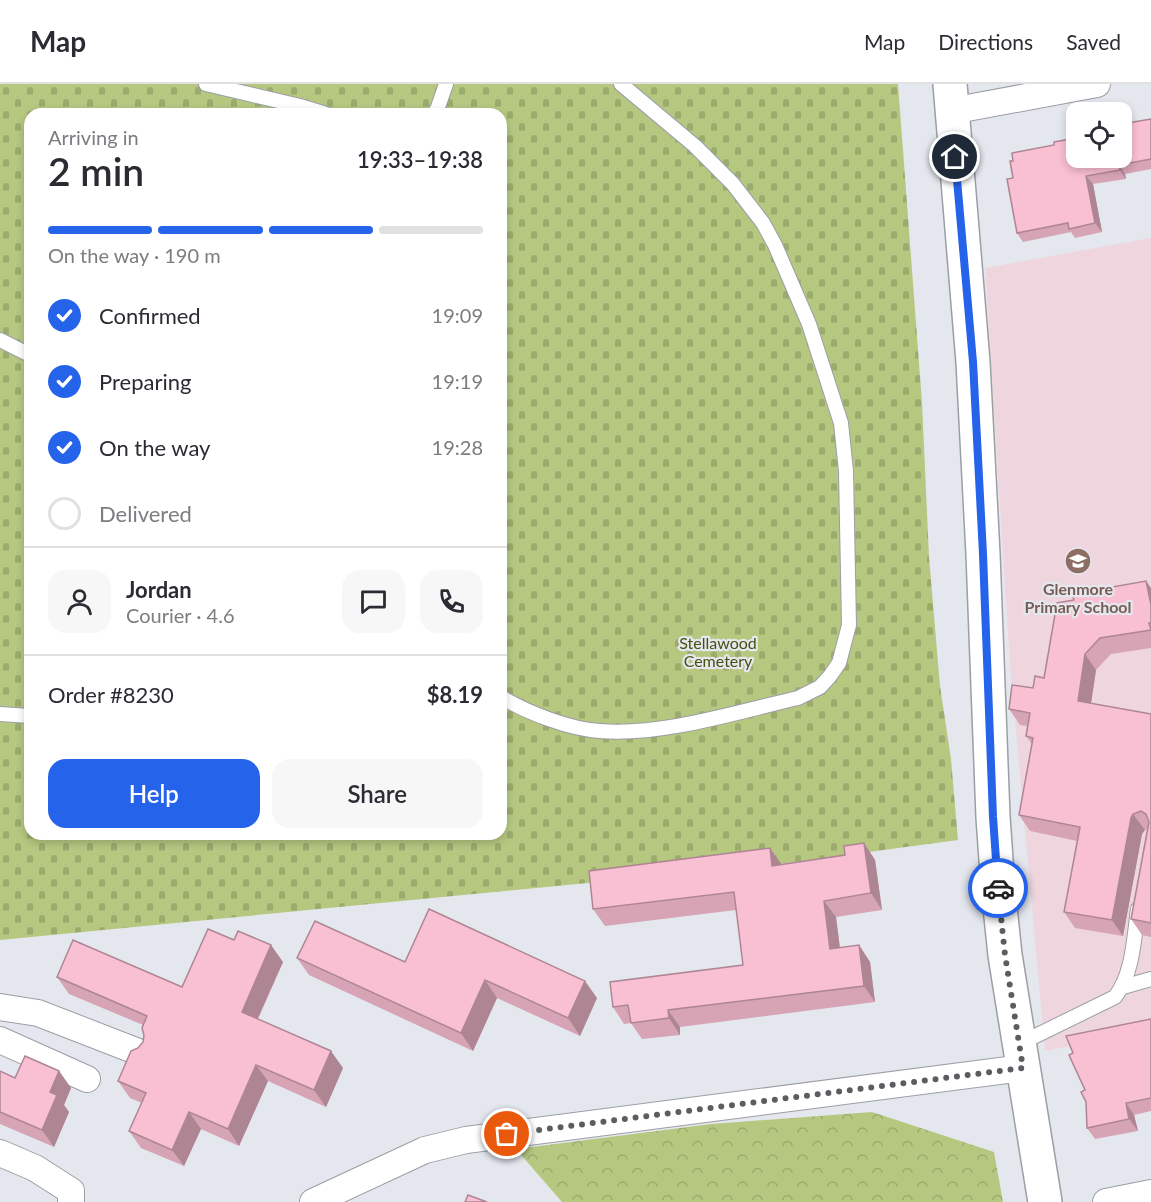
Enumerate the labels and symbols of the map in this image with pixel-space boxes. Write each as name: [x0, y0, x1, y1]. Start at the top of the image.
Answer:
pin: [929, 131, 980, 182]
school or university icon: Glenmore Primary School: [1063, 546, 1093, 576]
place label: Glenmore Primary School: [1024, 579, 1132, 616]
park label: Stellawood Cemetery: [679, 633, 757, 670]
courier: [968, 858, 1028, 918]
pin: [481, 1108, 532, 1159]

